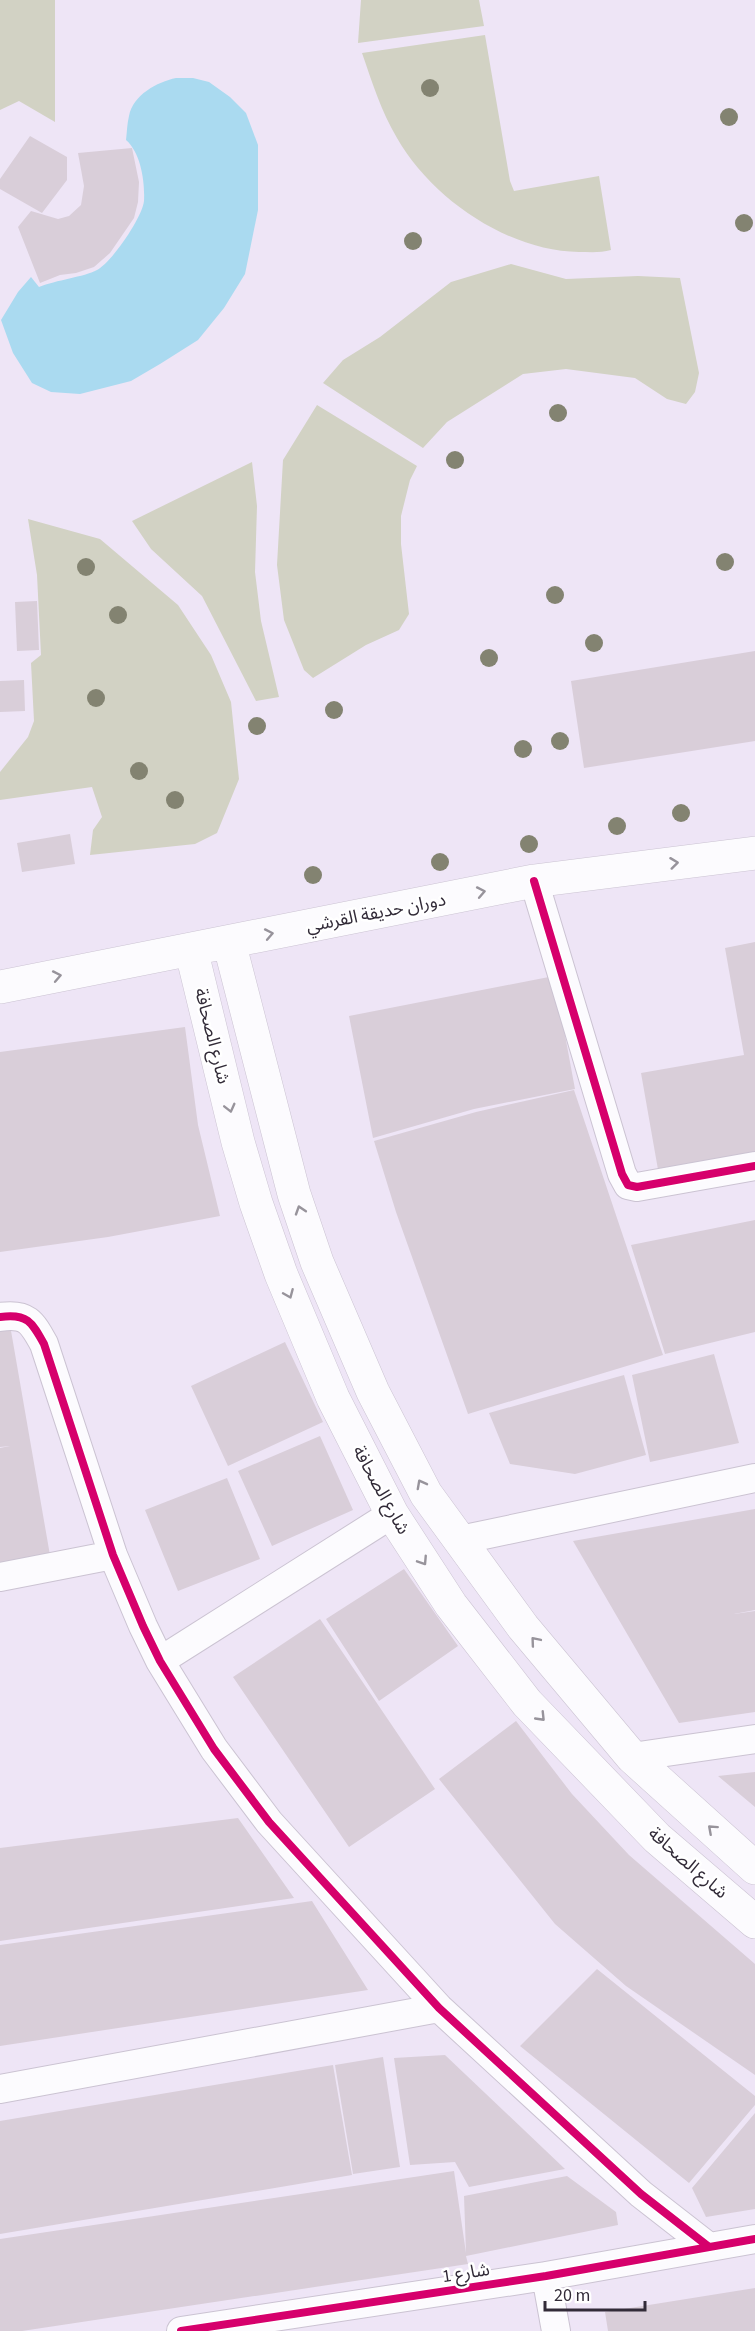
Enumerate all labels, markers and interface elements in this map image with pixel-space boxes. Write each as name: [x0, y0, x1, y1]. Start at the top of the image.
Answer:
one-way arrow: [669, 858, 679, 870]
one-way arrow: [476, 886, 486, 899]
street label: دوران حديقة القرشي: [304, 887, 448, 939]
one-way arrow: [264, 928, 274, 941]
one-way arrow: [52, 970, 62, 983]
street label: شارع الصحافة: [187, 985, 236, 1087]
one-way arrow: [222, 1103, 235, 1113]
one-way arrow: [295, 1205, 307, 1216]
one-way arrow: [282, 1287, 294, 1298]
street label: شارع الصحافة: [345, 1441, 416, 1540]
one-way arrow: [417, 1479, 428, 1490]
one-way arrow: [415, 1555, 426, 1566]
one-way arrow: [532, 1637, 543, 1648]
one-way arrow: [533, 1709, 544, 1720]
street label: شارع الصحافة: [642, 1821, 733, 1905]
one-way arrow: [708, 1825, 718, 1836]
street label: شارع 1: [441, 2257, 492, 2290]
scale bar: [545, 2274, 646, 2312]
text: 20 m: [554, 2283, 590, 2308]

